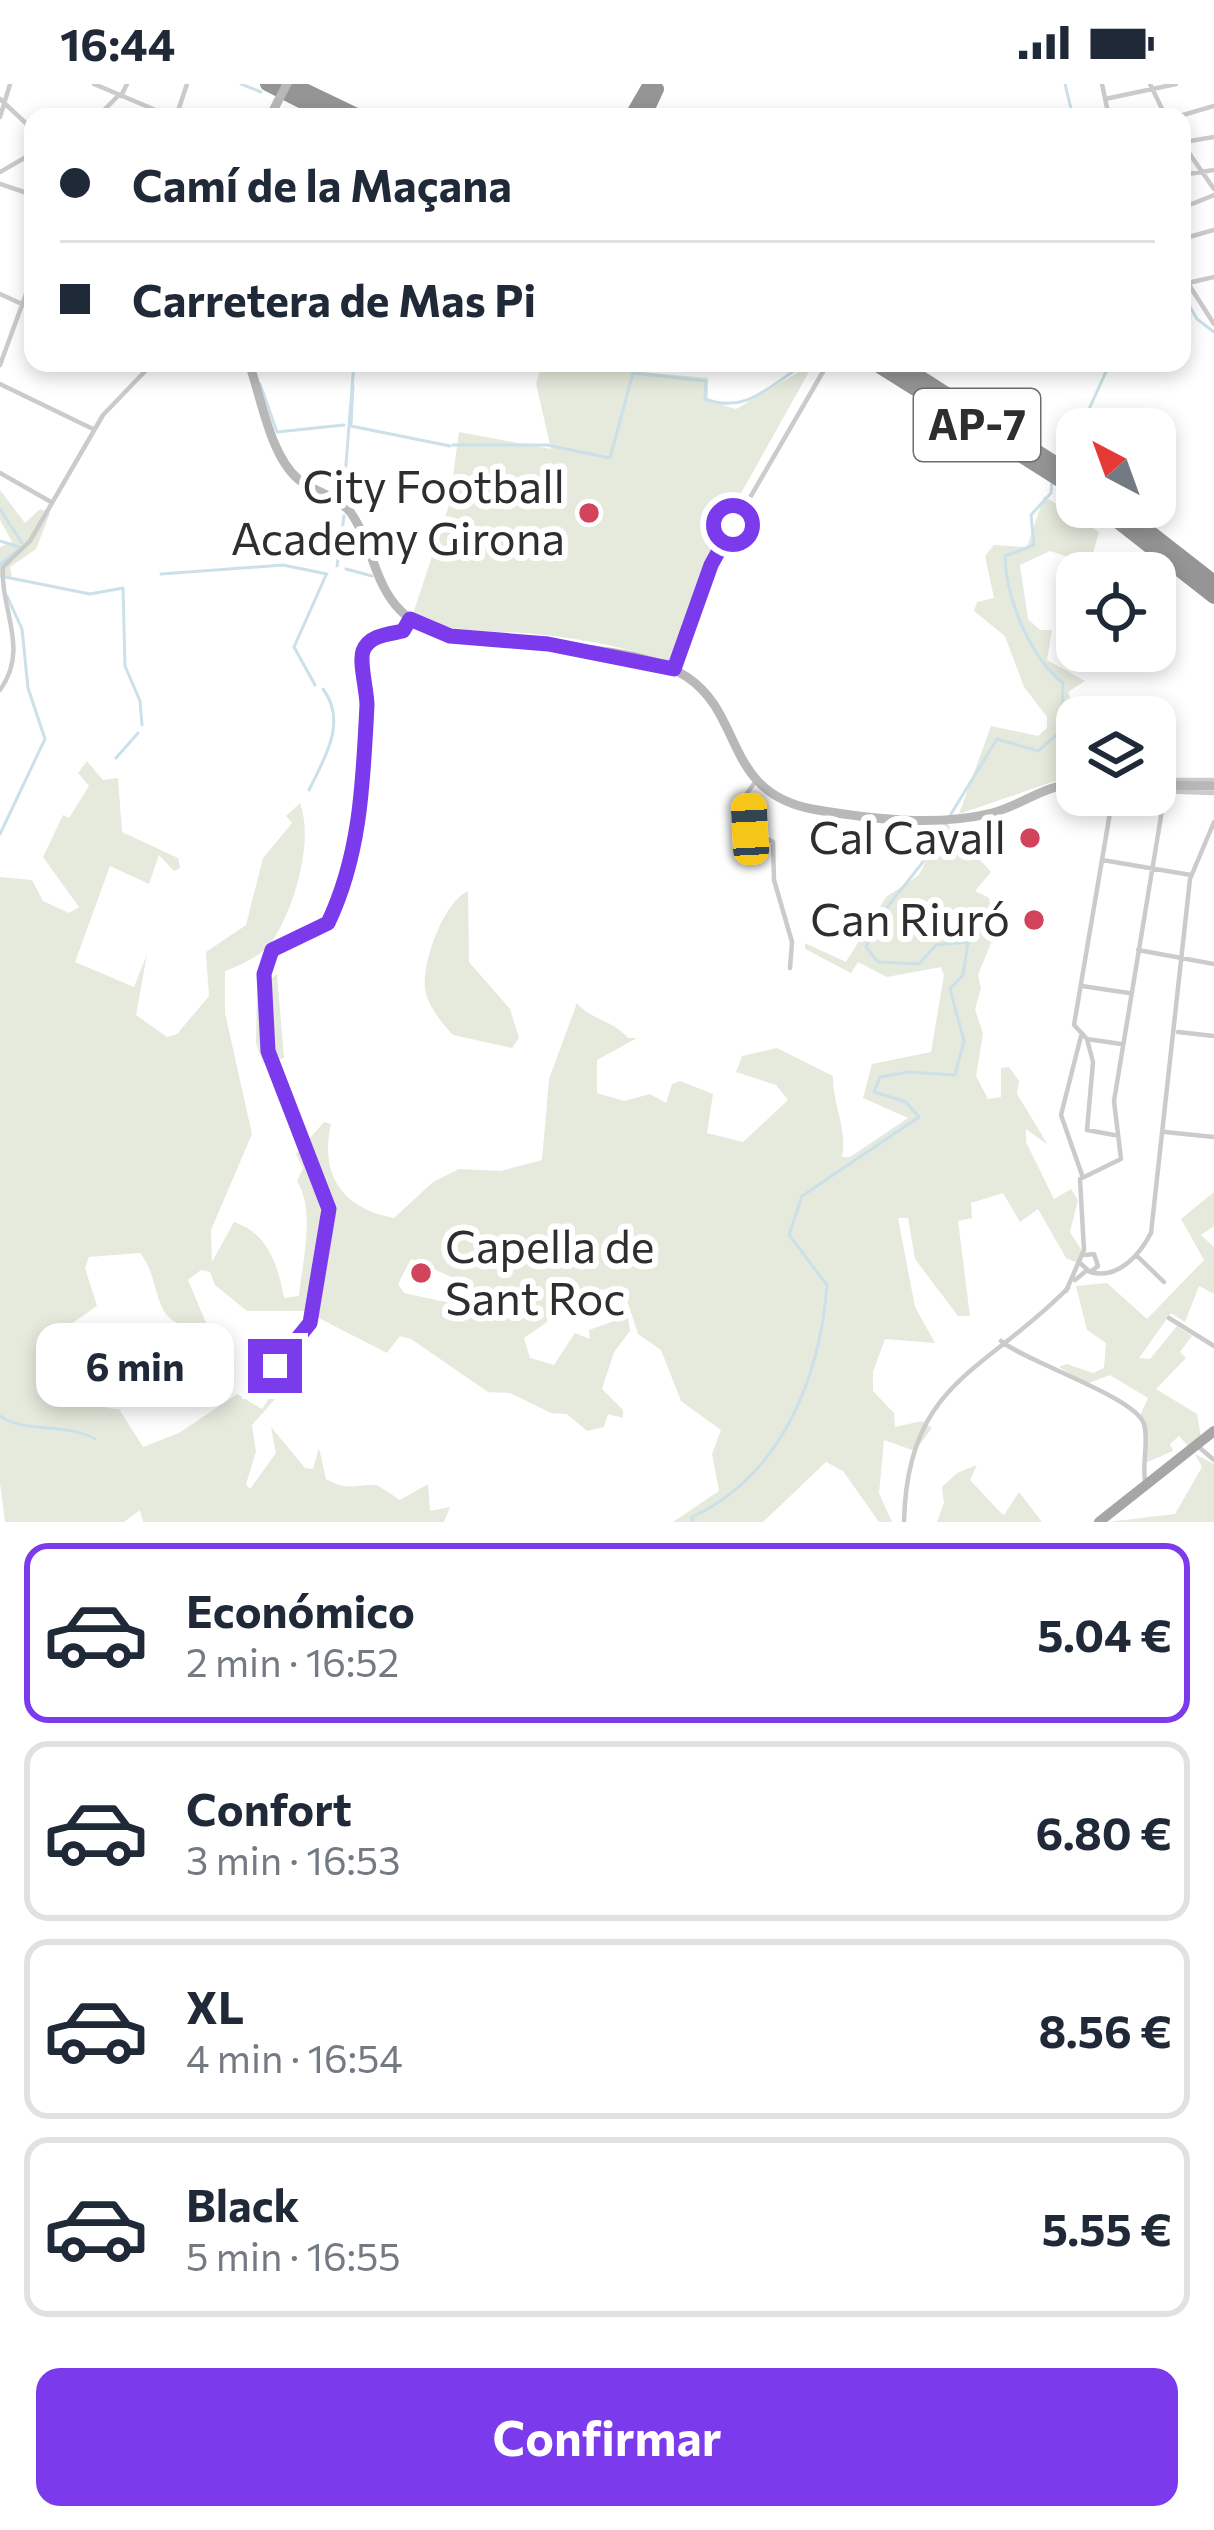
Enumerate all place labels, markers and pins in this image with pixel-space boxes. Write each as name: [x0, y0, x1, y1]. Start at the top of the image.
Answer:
place label: City Football Academy Girona: [231, 457, 565, 564]
marker: City Football Academy Girona: [576, 500, 602, 526]
place label: Cal Cavall: [809, 808, 1006, 863]
marker: Cal Cavall: [1017, 825, 1043, 851]
place label: Can Riuró: [810, 890, 1010, 945]
marker: Can Riuró: [1021, 907, 1047, 933]
place label: Capella de Sant Roc: [445, 1217, 654, 1324]
marker: Capella de Sant Roc: [408, 1260, 434, 1286]

